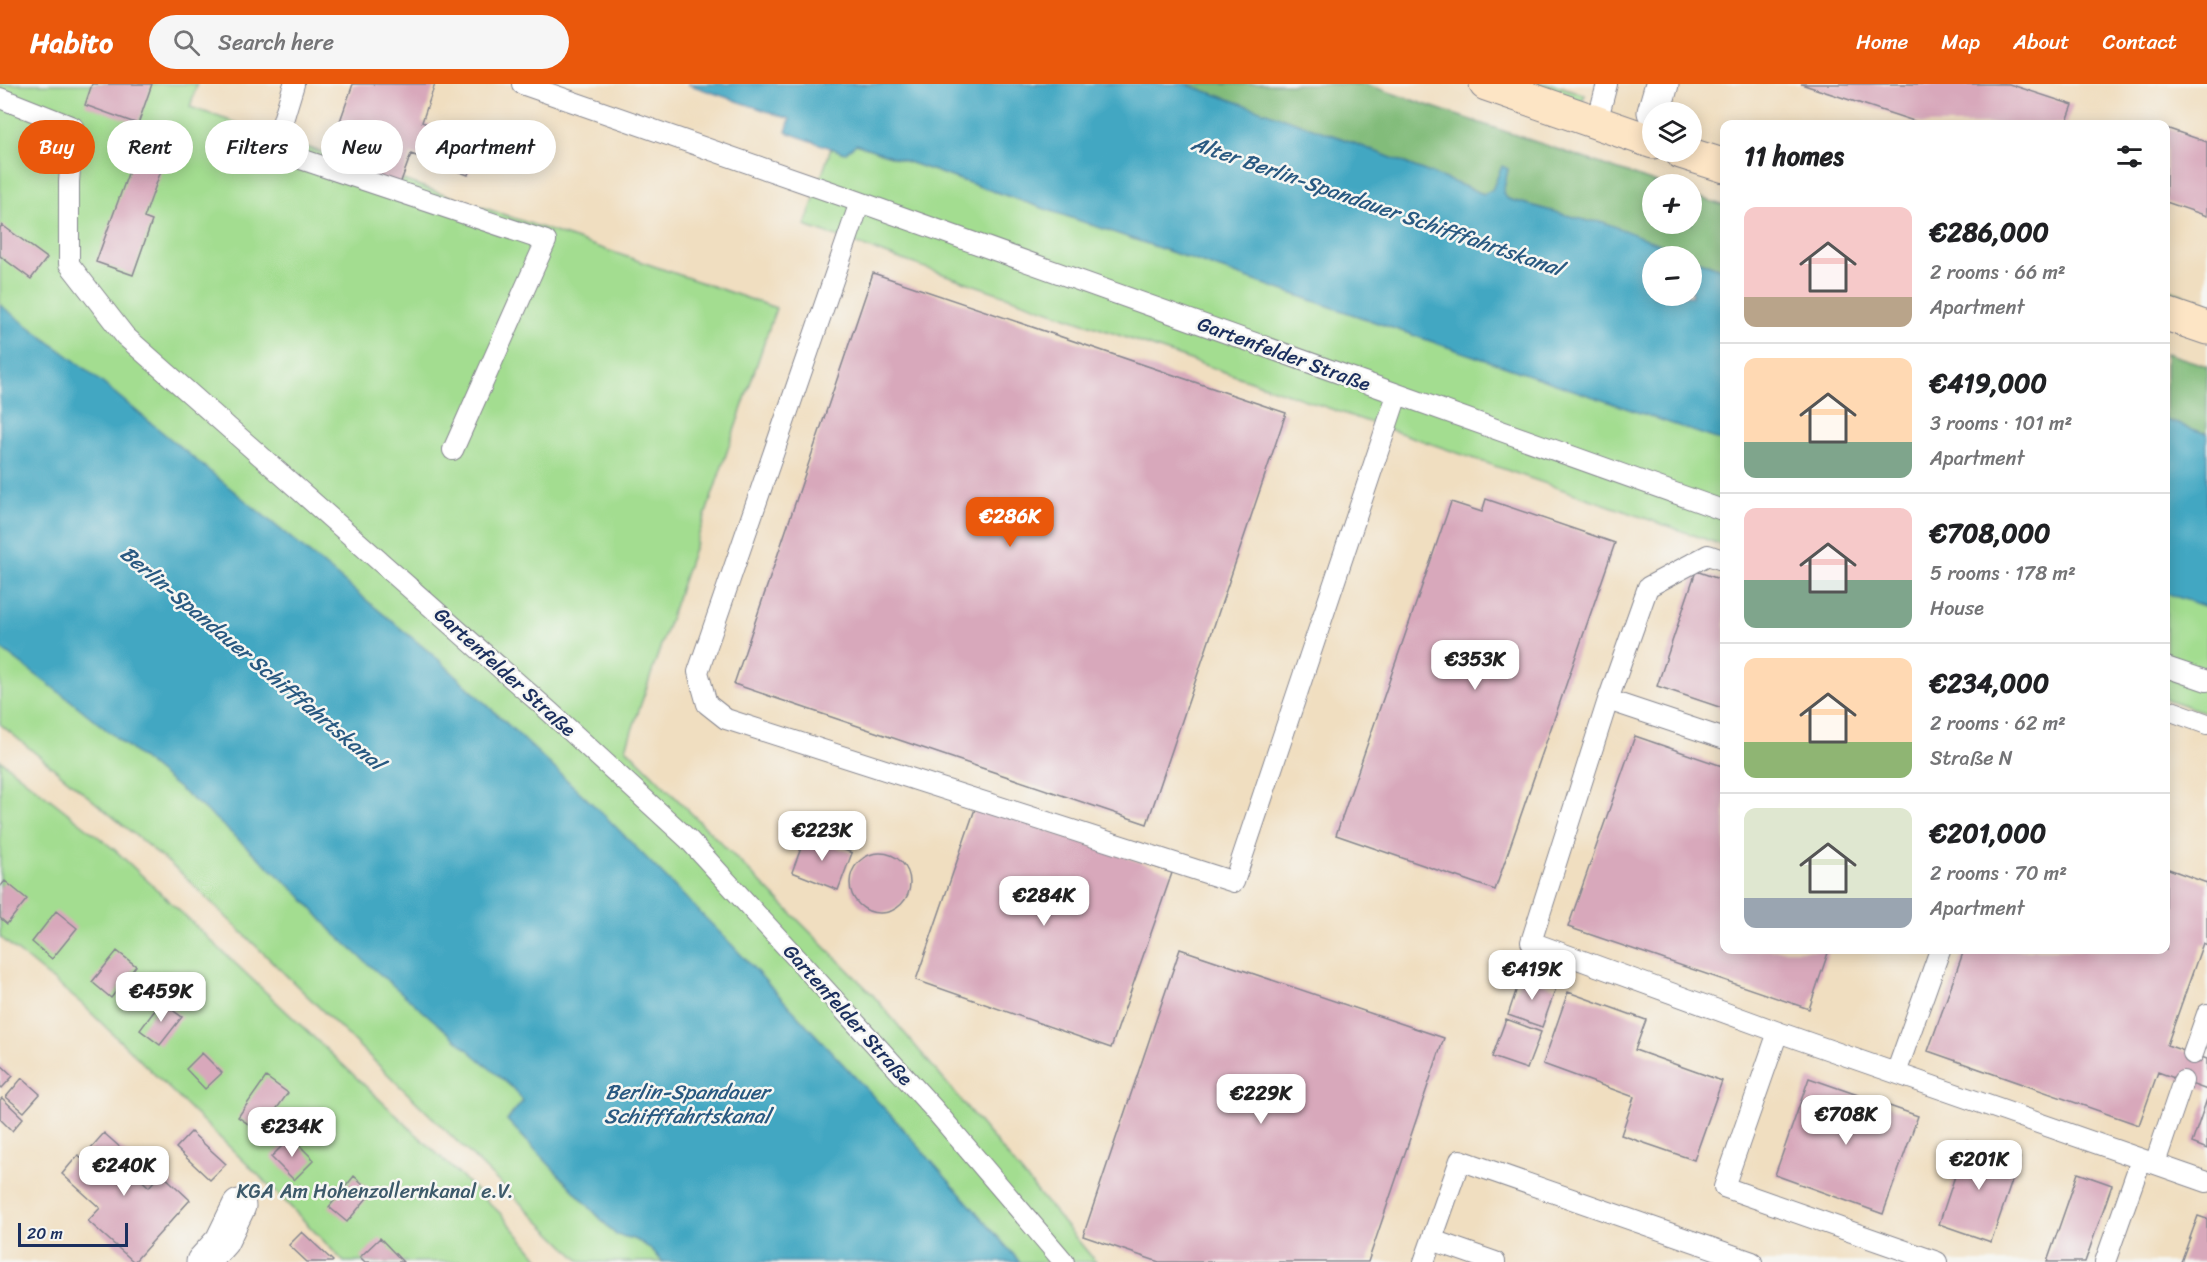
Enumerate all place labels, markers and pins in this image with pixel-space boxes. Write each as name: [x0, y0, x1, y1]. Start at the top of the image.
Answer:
pin: €286K: [968, 497, 1052, 548]
pin: €353K: [1433, 640, 1517, 691]
pin: €223K: [780, 811, 864, 862]
pin: €284K: [1002, 876, 1086, 927]
pin: €419K: [1490, 950, 1574, 1001]
pin: €459K: [119, 972, 203, 1023]
pin: €229K: [1219, 1074, 1303, 1125]
pin: €708K: [1804, 1095, 1888, 1146]
pin: €234K: [250, 1107, 334, 1158]
pin: €201K: [1937, 1140, 2021, 1191]
pin: €240K: [82, 1146, 166, 1197]

